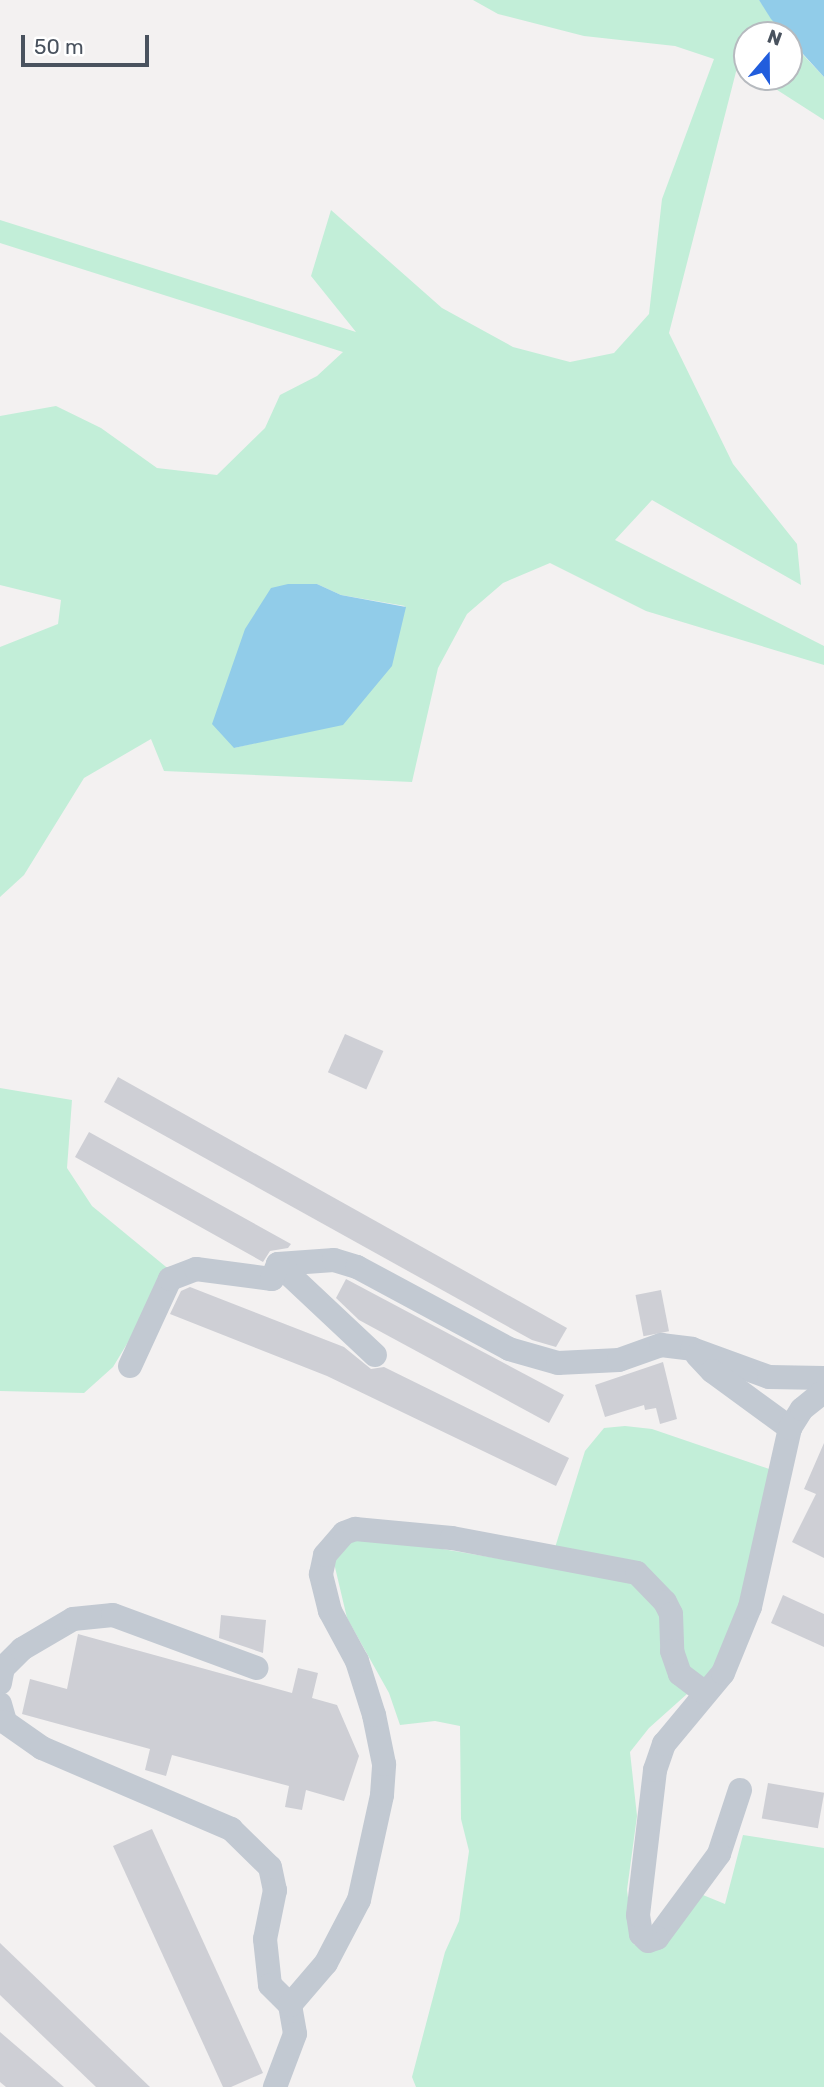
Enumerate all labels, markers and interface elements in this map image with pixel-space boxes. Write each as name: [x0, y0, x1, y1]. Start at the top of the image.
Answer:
scale bar: [24, 21, 152, 65]
north arrow: [733, 21, 803, 91]
text: N: [764, 25, 785, 51]
text: 50 m: [34, 34, 84, 59]

